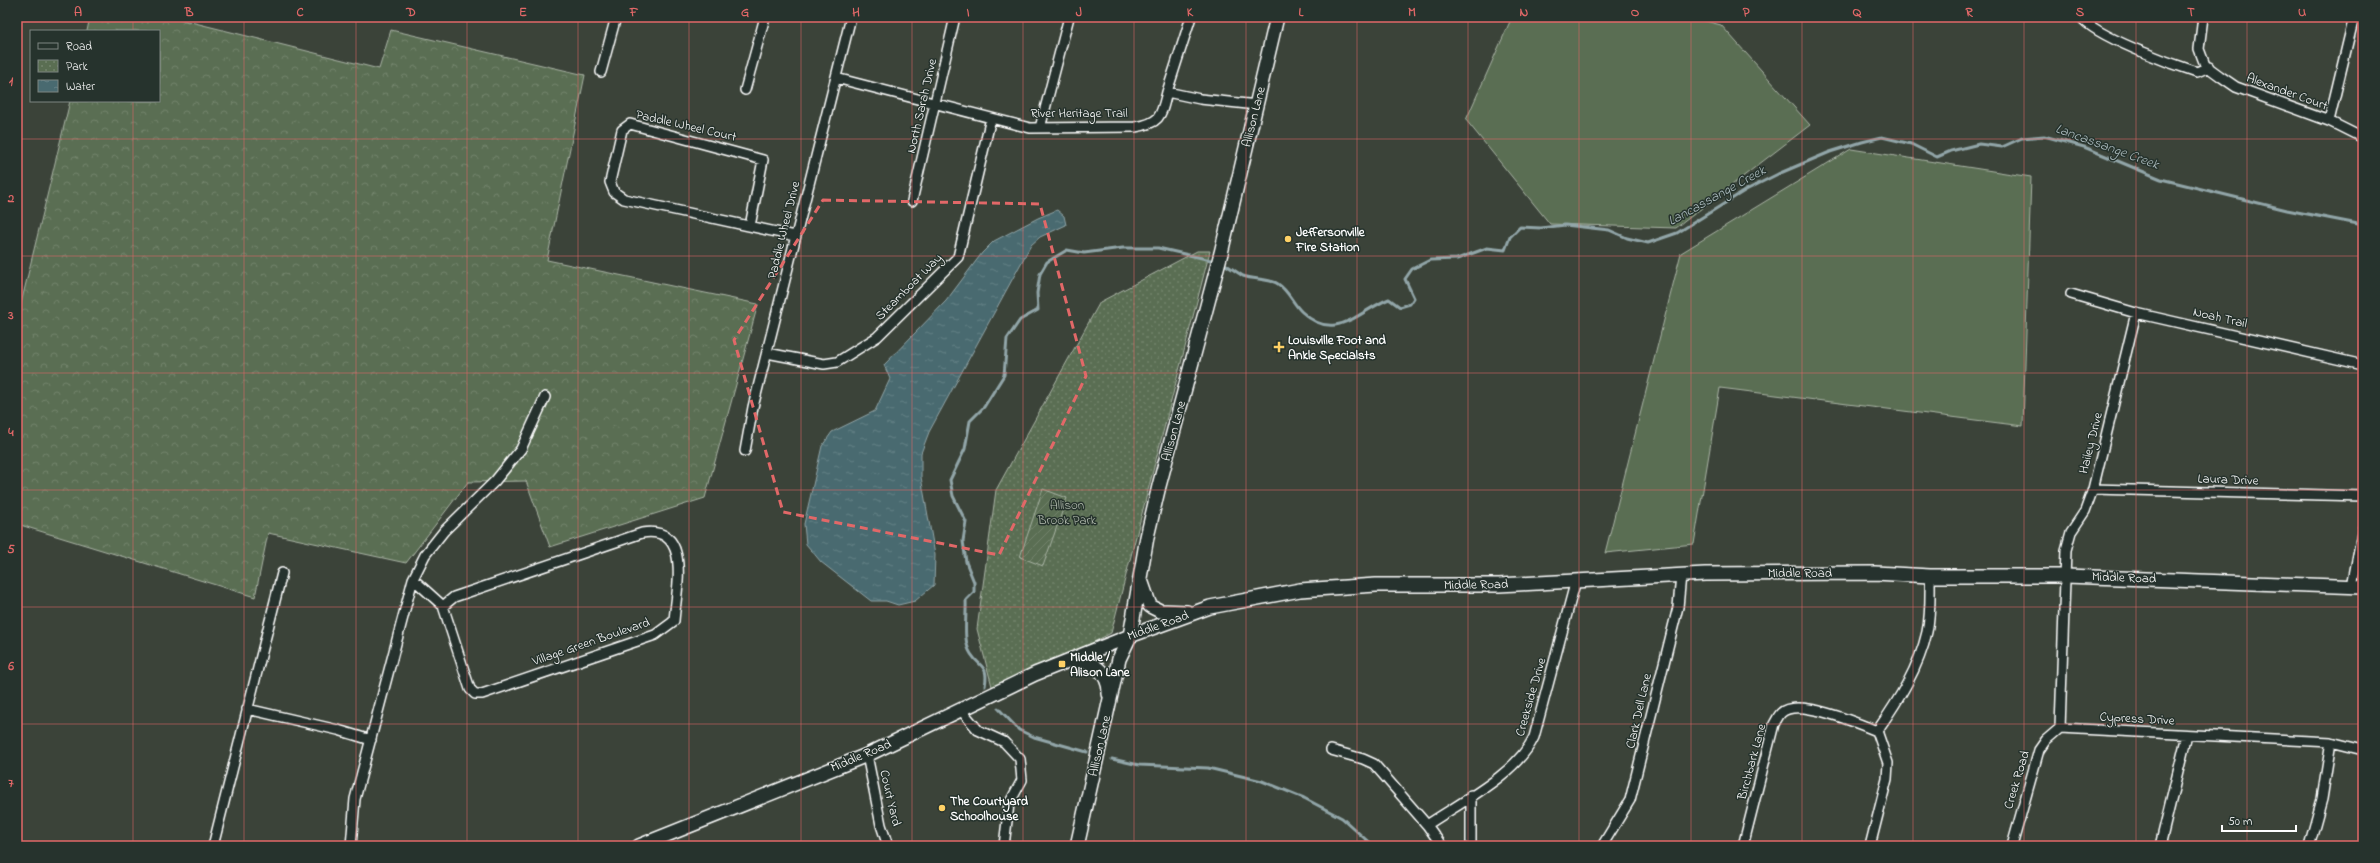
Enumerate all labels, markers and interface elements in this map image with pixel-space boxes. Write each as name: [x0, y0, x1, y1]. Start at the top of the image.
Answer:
text: A: [74, 3, 82, 22]
text: B: [184, 3, 194, 22]
text: C: [296, 3, 304, 22]
text: D: [405, 3, 416, 22]
text: E: [519, 3, 527, 22]
text: F: [629, 3, 639, 22]
text: G: [741, 3, 749, 22]
text: H: [852, 3, 860, 22]
text: I: [966, 3, 970, 22]
text: J: [1076, 3, 1082, 22]
text: K: [1187, 3, 1194, 22]
text: L: [1299, 3, 1305, 22]
text: M: [1408, 3, 1416, 22]
text: N: [1520, 3, 1529, 22]
text: O: [1631, 3, 1640, 22]
text: P: [1743, 3, 1750, 22]
text: Q: [1853, 3, 1862, 22]
text: R: [1964, 3, 1973, 22]
text: S: [2076, 3, 2085, 22]
text: T: [2187, 3, 2195, 22]
text: U: [2298, 3, 2306, 22]
legend: [30, 30, 160, 102]
text: Road: [66, 38, 92, 56]
street label: North Sarah Drive: [902, 57, 942, 155]
text: Park: [66, 58, 88, 76]
street label: Alexander Court: [2244, 68, 2331, 116]
text: 1: [9, 72, 14, 91]
text: Water: [66, 78, 95, 96]
street label: Allison Lane: [1237, 85, 1271, 149]
street label: River Heritage Trail: [1030, 104, 1128, 124]
street label: Paddle Wheel Court: [634, 105, 739, 147]
water label: Lancassange Creek: [2052, 119, 2163, 176]
water label: Lancassange Creek: [1664, 160, 1770, 232]
street label: Paddle Wheel Drive: [763, 179, 805, 281]
text: 2: [7, 189, 15, 208]
place label: Jeffersonville Fire Station: [1295, 223, 1366, 257]
marker: Jeffersonville Fire Station: [1283, 234, 1293, 244]
street label: Steamboat Way: [871, 249, 948, 326]
street label: Noah Trail: [2191, 303, 2249, 333]
text: 3: [7, 306, 14, 325]
place label: Louisville Foot and Ankle Specialsts: [1288, 331, 1387, 365]
marker: Louisville Foot and Ankle Specialsts: [1273, 341, 1285, 353]
street label: Allison Lane: [1157, 399, 1191, 463]
street label: Hailey Drive: [2074, 410, 2109, 476]
text: 4: [7, 423, 14, 442]
street label: Laura Drive: [2197, 469, 2259, 491]
park label: Allison Brook Park: [1037, 496, 1096, 530]
text: 5: [7, 540, 15, 559]
street label: Middle Road: [1768, 564, 1833, 583]
street label: Middle Road: [2091, 567, 2157, 589]
street label: Middle Road: [1444, 575, 1509, 595]
street label: Middle Road: [1124, 606, 1192, 646]
street label: Village Green Boulevard: [529, 613, 653, 672]
place label: Middle / Alison Lane: [1070, 648, 1131, 682]
street label: Creekside Drive: [1511, 655, 1551, 739]
text: 6: [7, 657, 14, 676]
marker: Middle / Alison Lane: [1057, 659, 1067, 669]
street label: Clark Dell Lane: [1621, 671, 1657, 750]
street label: Cypress Drive: [2099, 708, 2175, 731]
street label: Allison Lane: [1084, 714, 1116, 778]
street label: Birchbark Lane: [1732, 722, 1771, 803]
street label: Middle Road: [828, 734, 895, 777]
street label: Creek Road: [1999, 748, 2035, 811]
street label: Court Yard: [874, 768, 906, 829]
text: 7: [8, 774, 14, 793]
place label: The Courtyard Schoolhouse: [950, 792, 1029, 826]
marker: The Courtyard Schoolhouse: [937, 803, 947, 813]
scale bar: [2222, 807, 2296, 833]
text: 50 m: [2228, 813, 2252, 831]

